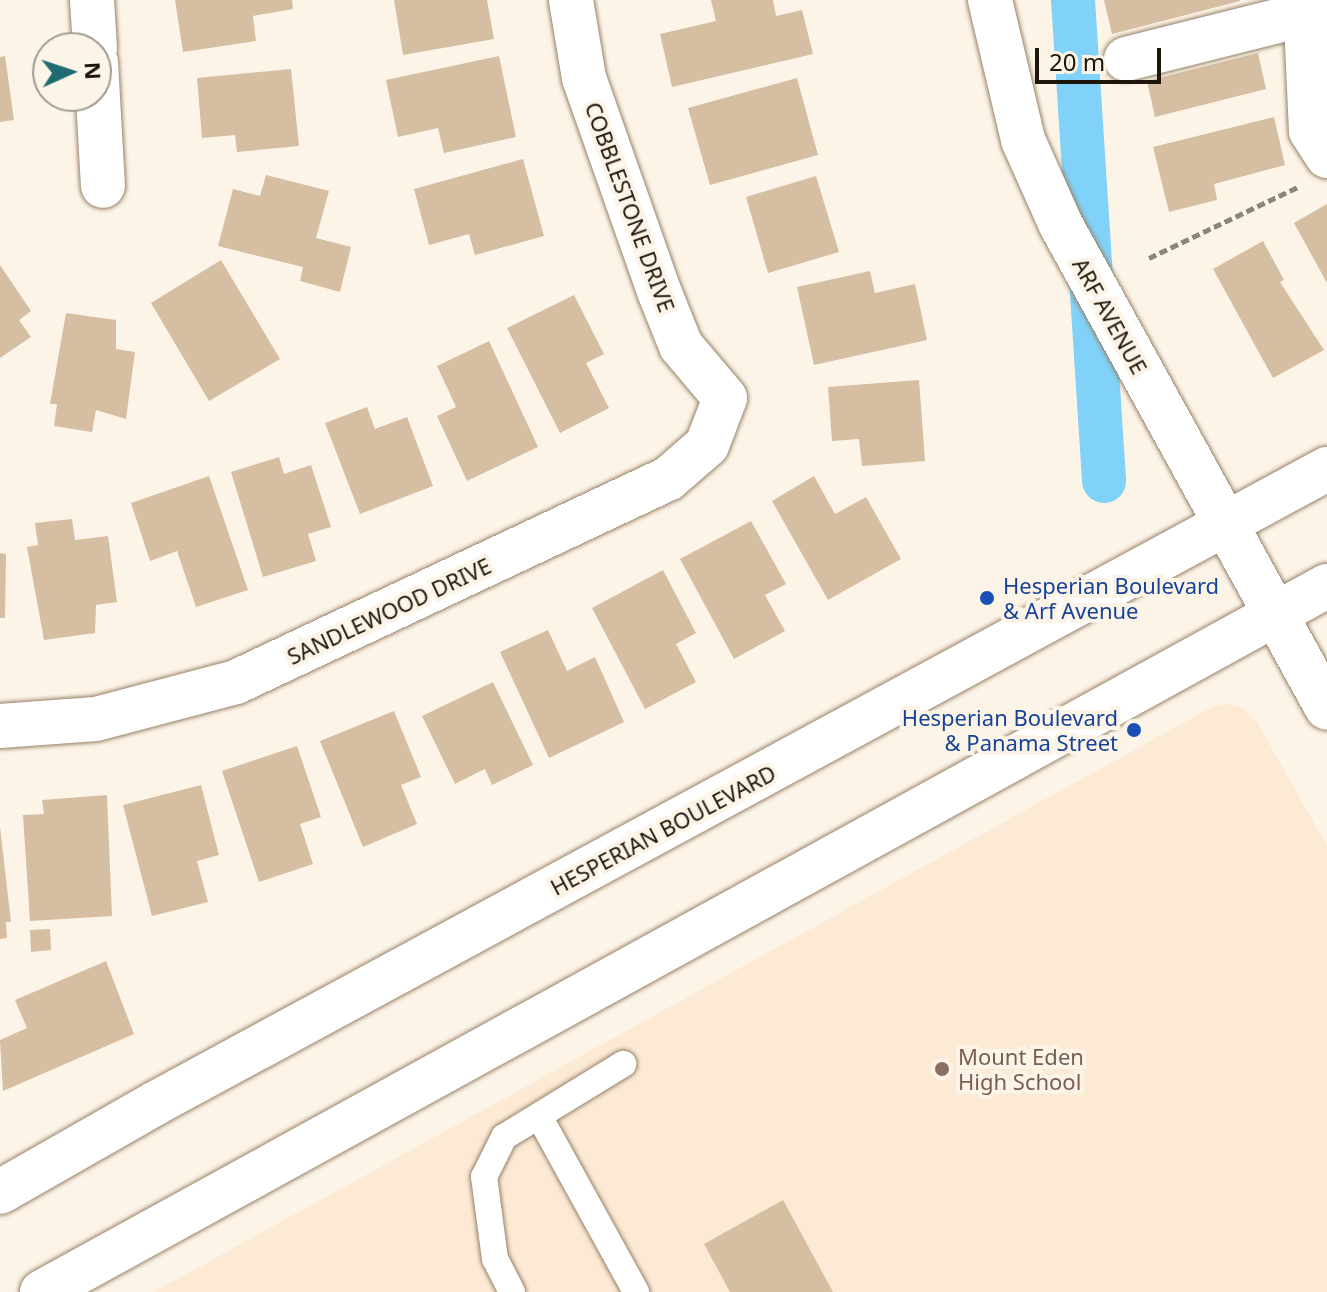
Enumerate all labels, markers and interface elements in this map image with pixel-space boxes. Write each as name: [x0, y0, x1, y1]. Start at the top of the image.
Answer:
north arrow: [32, 32, 112, 112]
scale bar: [1039, 32, 1165, 82]
text: 20 m: [1049, 45, 1105, 78]
text: N: [79, 61, 109, 81]
street label: COBBLESTONE DRIVE: [580, 98, 680, 316]
street label: ARF AVENUE: [1067, 253, 1153, 379]
street label: SANDLEWOOD DRIVE: [283, 552, 495, 670]
place label: Hesperian Boulevard & Arf Avenue: [1003, 572, 1219, 624]
marker: Hesperian Boulevard & Arf Avenue: [978, 589, 996, 607]
place label: Hesperian Boulevard & Panama Street: [902, 704, 1118, 756]
marker: Hesperian Boulevard & Panama Street: [1125, 721, 1143, 739]
street label: HESPERIAN BOULEVARD: [546, 759, 780, 901]
place label: Mount Eden High School: [958, 1043, 1084, 1094]
marker: Mount Eden High School: [933, 1060, 951, 1078]

